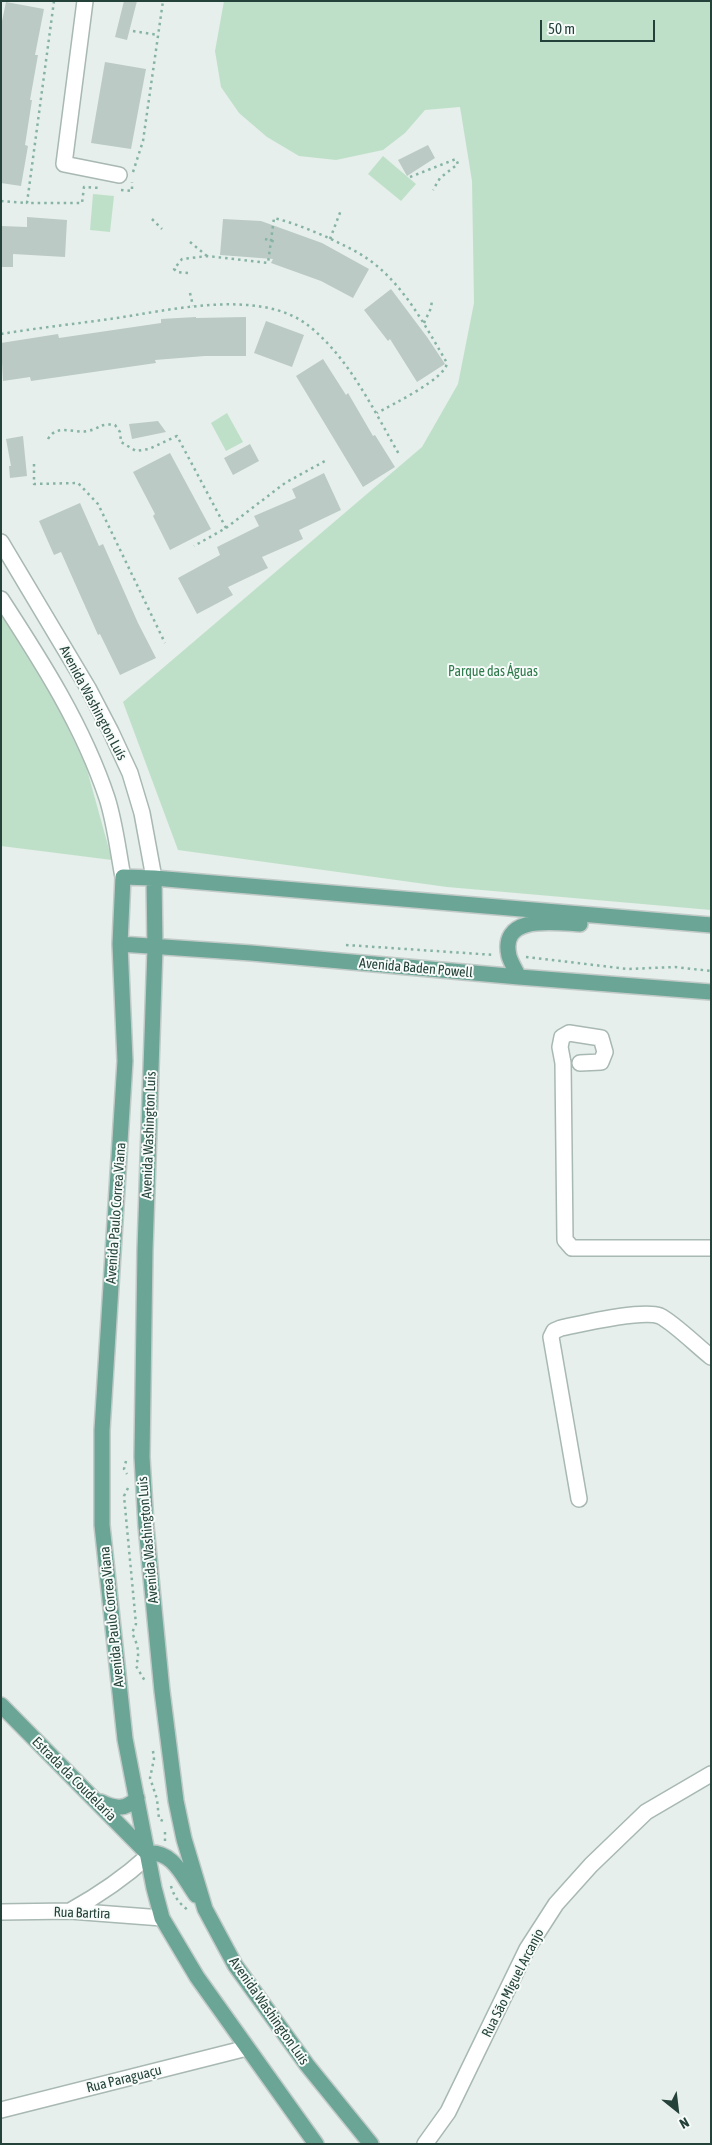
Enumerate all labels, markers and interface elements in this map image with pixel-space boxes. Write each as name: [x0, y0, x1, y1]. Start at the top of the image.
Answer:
scale bar: [542, 10, 657, 42]
text: 50 m: [548, 20, 575, 37]
street label: Avenida Washington Luís: [56, 643, 130, 763]
park label: Parque das Águas: [448, 664, 538, 680]
street label: Avenida Baden Powell: [359, 955, 473, 981]
street label: Avenida Washington Luis: [138, 1071, 160, 1199]
street label: Avenida Paulo Correa Viana: [103, 1142, 129, 1284]
street label: Avenida Washington Luis: [134, 1476, 162, 1604]
street label: Avenida Paulo Correa Viana: [96, 1546, 128, 1688]
street label: Estrada da Coudelaria: [28, 1733, 120, 1825]
street label: Rua Bartira: [53, 1904, 111, 1922]
street label: Rua São Miguel Arcanjo: [478, 1926, 548, 2040]
street label: Avenida Washington Luis: [226, 1954, 312, 2068]
street label: Rua Paraguaçu: [85, 2062, 163, 2096]
north arrow: [652, 2085, 702, 2135]
text: N: [677, 2114, 692, 2132]

